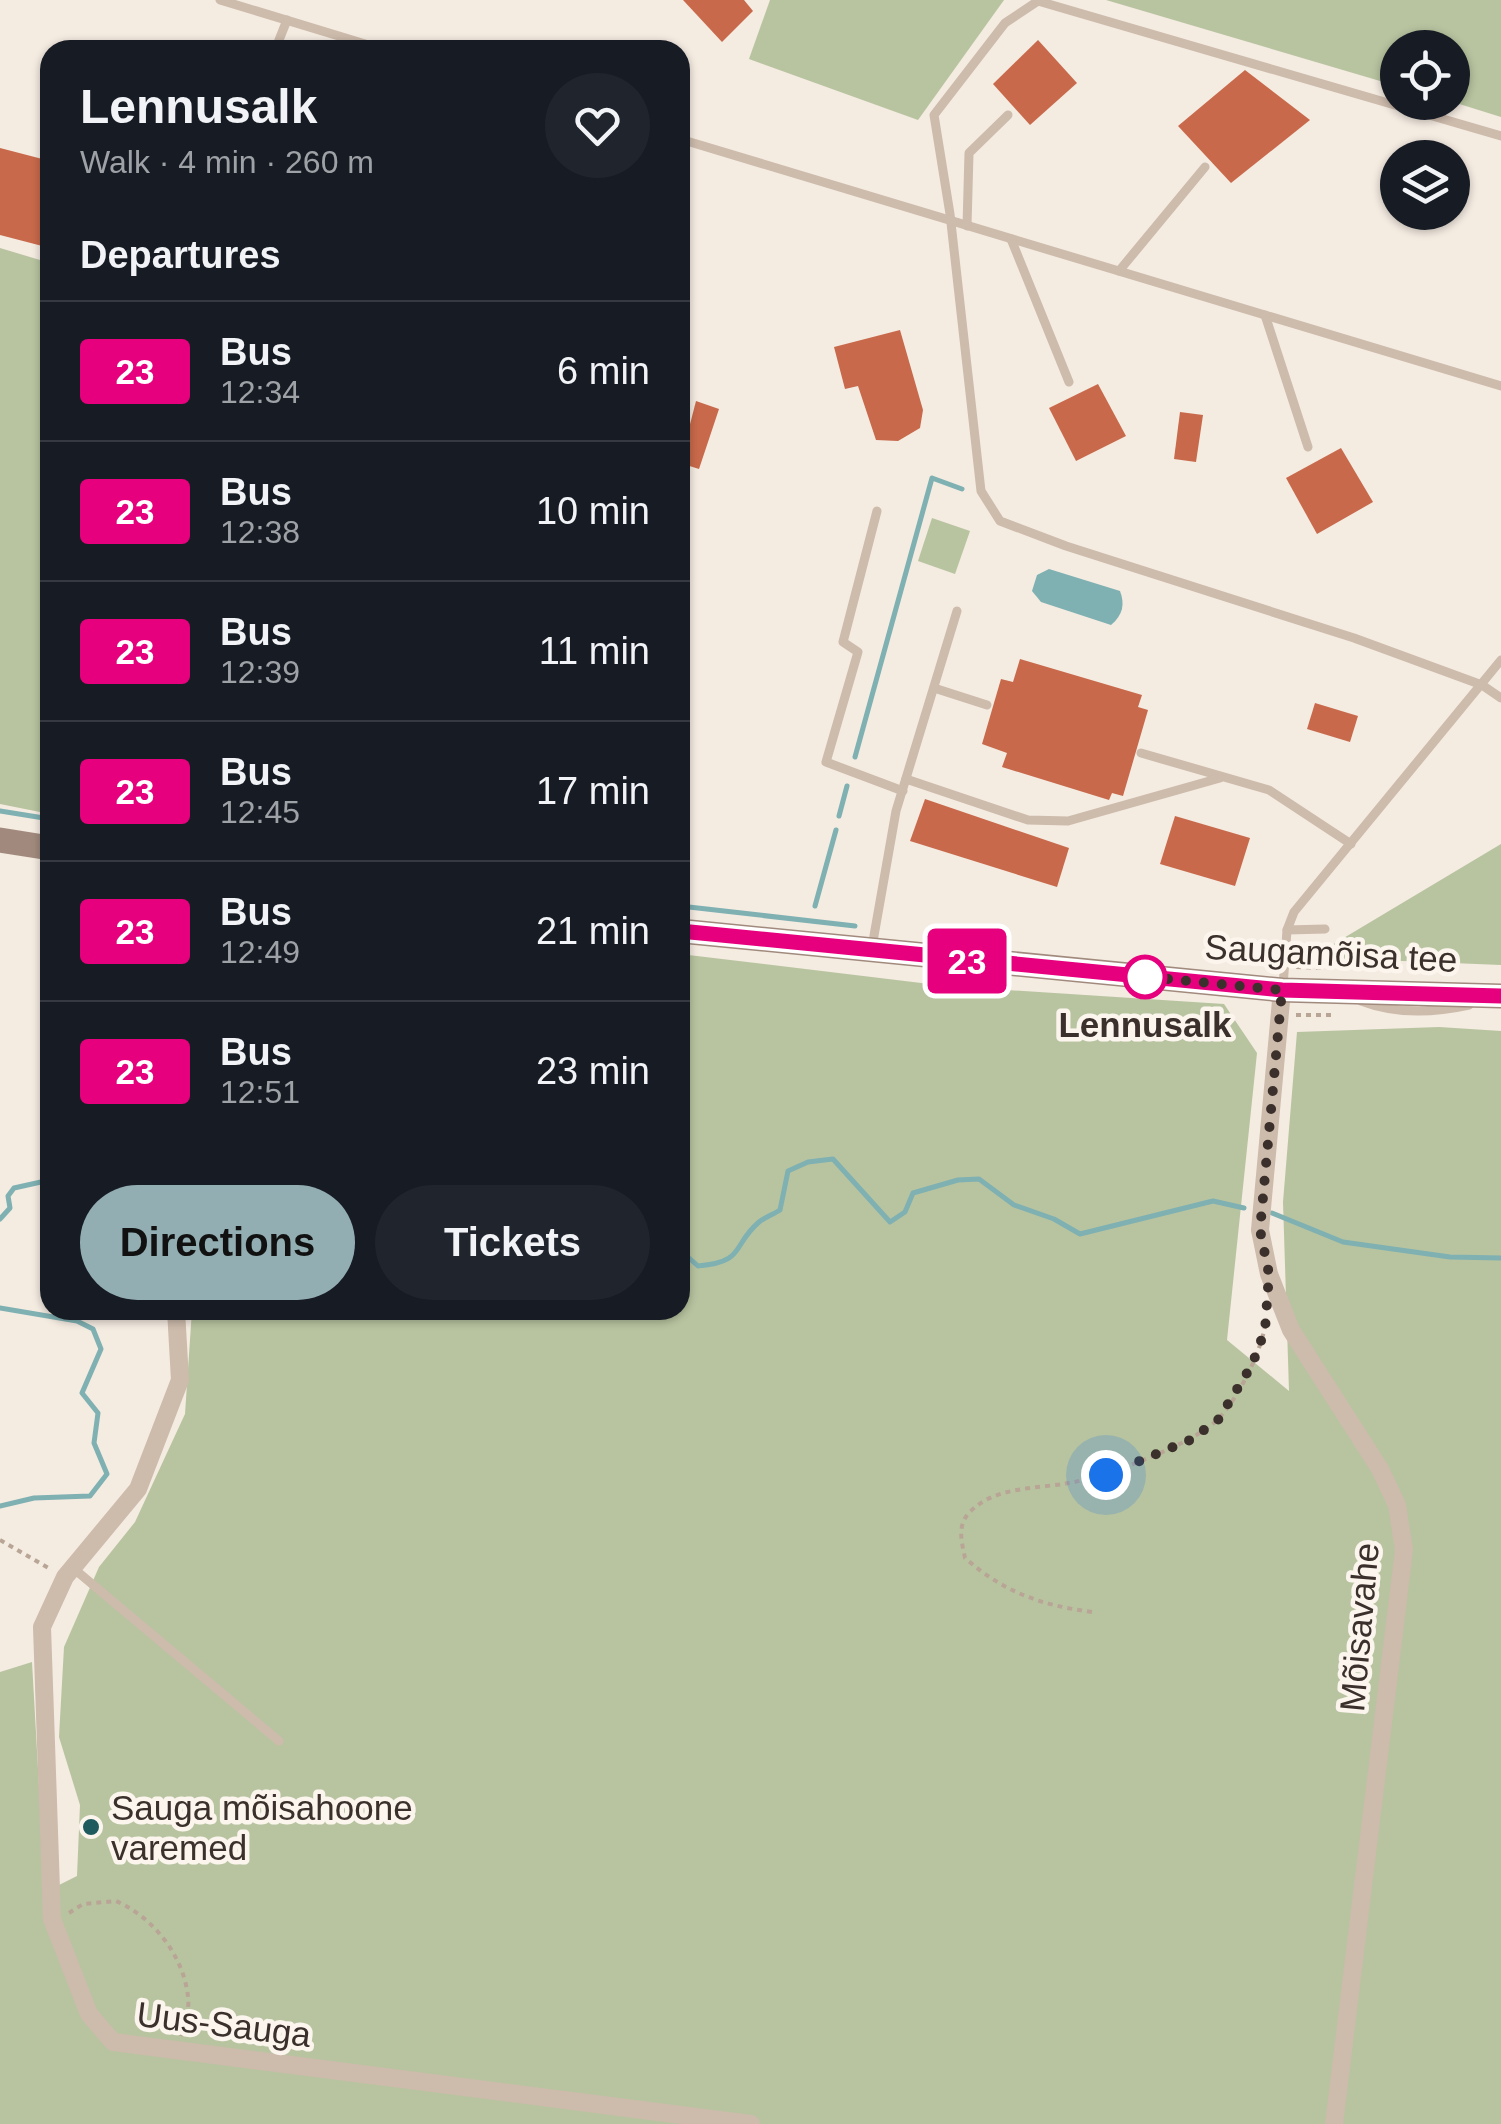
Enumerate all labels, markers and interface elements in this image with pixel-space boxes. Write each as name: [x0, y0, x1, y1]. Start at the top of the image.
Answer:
map controls: [1380, 30, 1470, 230]
button: locate: [1380, 30, 1470, 120]
button: heart: [545, 73, 650, 178]
text: Lennusalk: [80, 80, 317, 133]
button: layers: [1380, 140, 1470, 230]
text: Walk · 4 min · 260 m: [80, 144, 374, 180]
text: Departures: [80, 234, 281, 276]
text: Bus: [220, 331, 292, 373]
text: 6 min: [557, 350, 650, 392]
text: 23: [116, 352, 154, 391]
text: 12:34: [220, 374, 300, 410]
text: Bus: [220, 471, 292, 513]
text: 10 min: [536, 490, 650, 532]
text: 23: [116, 492, 154, 531]
text: 12:38: [220, 514, 300, 550]
text: Bus: [220, 611, 292, 653]
text: 11 min: [539, 630, 650, 672]
text: 23: [116, 632, 154, 671]
text: 12:39: [220, 654, 300, 690]
text: Bus: [220, 751, 292, 793]
text: 17 min: [536, 770, 650, 812]
text: 23: [116, 772, 154, 811]
text: 12:45: [220, 794, 300, 830]
text: Bus: [220, 891, 292, 933]
text: 21 min: [536, 910, 650, 952]
text: 23: [116, 912, 154, 951]
street label: Saugamõisa tee: [1204, 927, 1458, 979]
line badge: 23: [922, 928, 1012, 994]
text: 12:49: [220, 934, 300, 970]
text: 23: [948, 942, 986, 981]
marker: Lennusalk: [1124, 956, 1166, 998]
place label: Lennusalk: [1058, 1005, 1232, 1044]
text: Bus: [220, 1031, 292, 1073]
text: 23 min: [536, 1050, 650, 1092]
text: 23: [116, 1052, 154, 1091]
text: 12:51: [220, 1074, 300, 1110]
button: Directions: [80, 1185, 355, 1300]
button: Tickets: [375, 1185, 650, 1300]
your location: [1081, 1450, 1131, 1500]
street label: Mõisavahe: [1332, 1541, 1386, 1713]
place label: Sauga mõisahoone varemed: [111, 1788, 413, 1867]
marker: Sauga mõisahoone varemed: [80, 1816, 102, 1838]
street label: Uus-Sauga: [135, 1994, 314, 2054]

